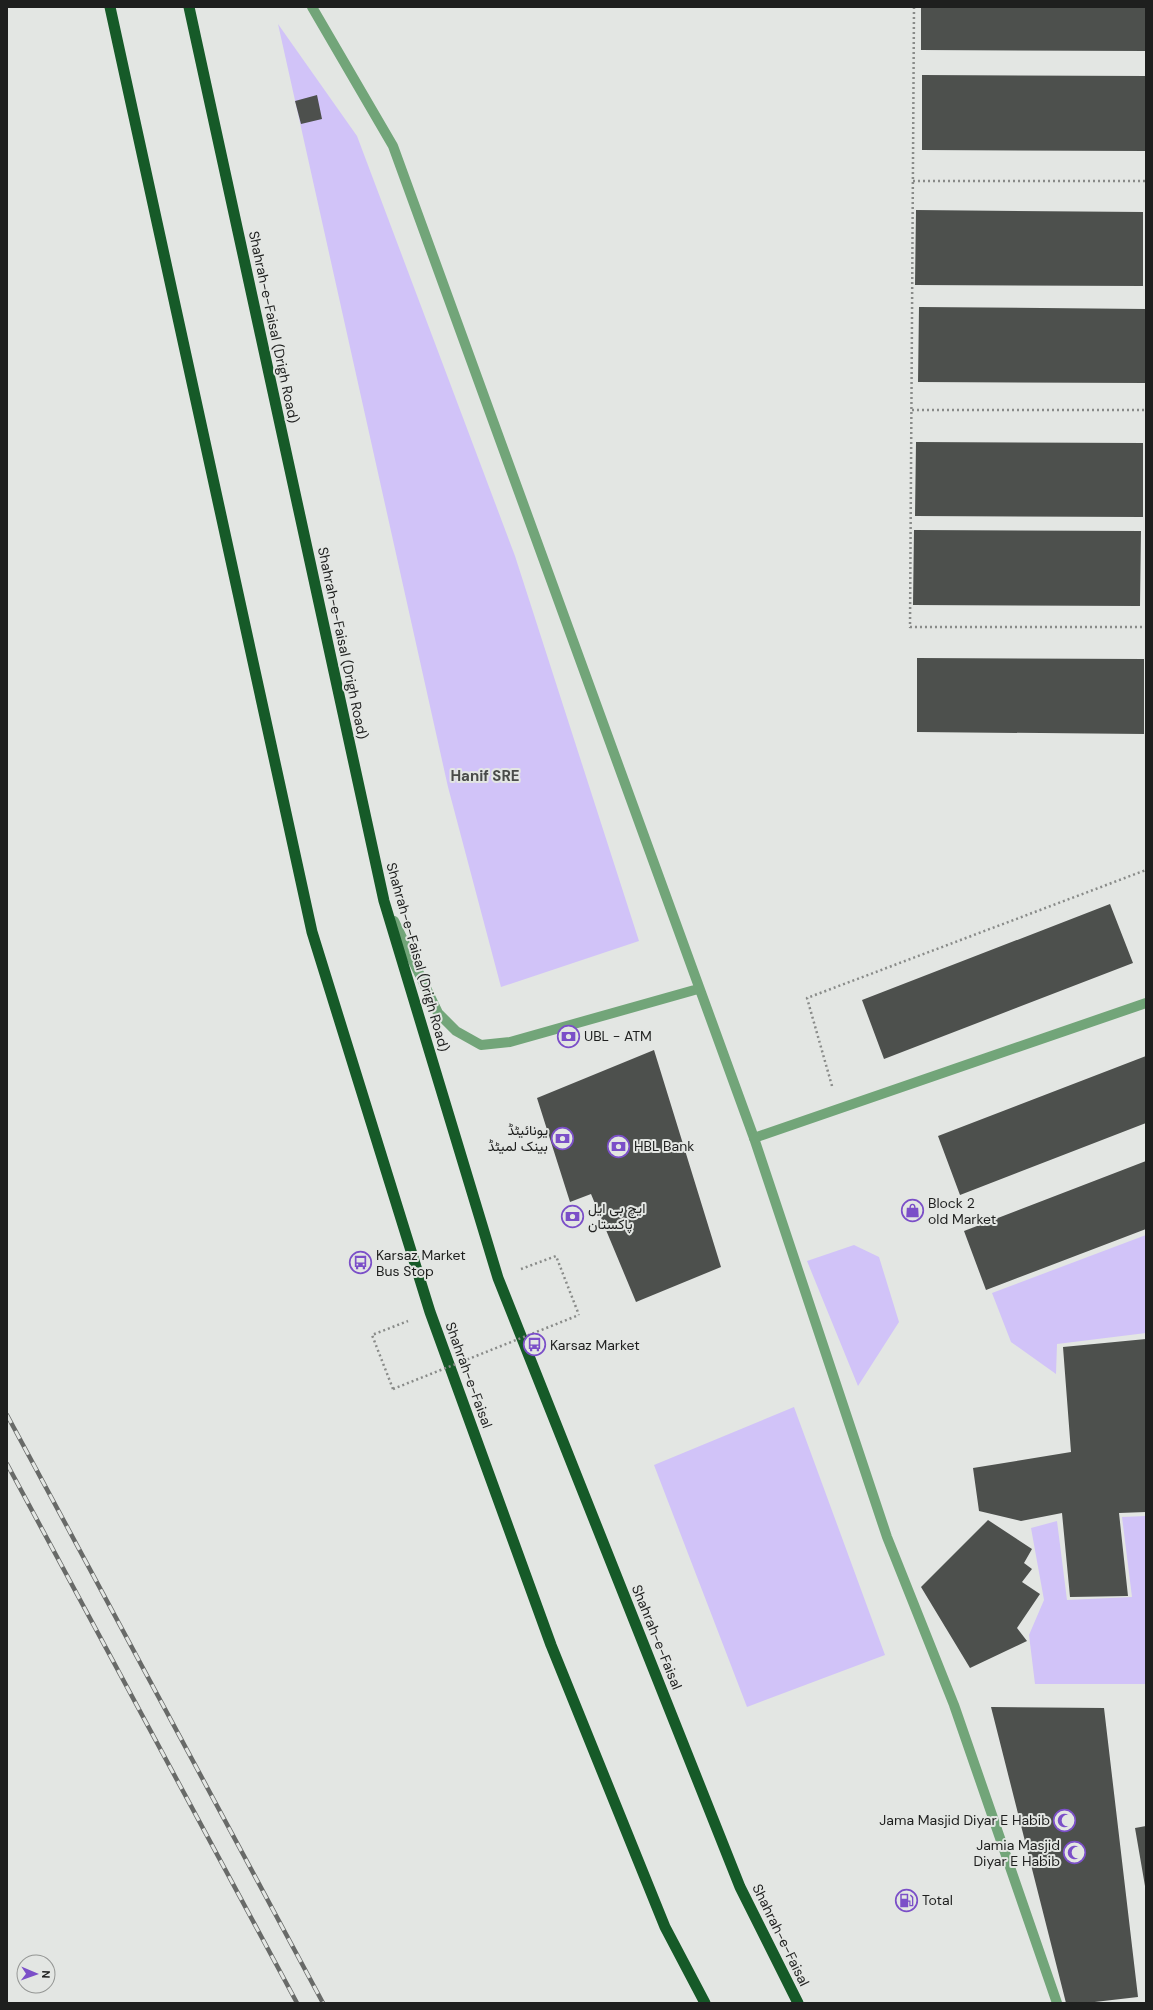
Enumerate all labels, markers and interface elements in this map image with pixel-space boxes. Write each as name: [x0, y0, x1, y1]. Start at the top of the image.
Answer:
street label: Shahrah-e-Faisal (Drigh Road): [245, 229, 303, 425]
street label: Shahrah-e-Faisal (Drigh Road): [314, 545, 372, 741]
district label: Hanif SRE: [450, 766, 520, 786]
street label: Shahrah-e-Faisal (Drigh Road): [382, 860, 454, 1054]
bank icon: UBL - ATM: [555, 1023, 581, 1049]
place label: UBL - ATM: [584, 1027, 652, 1045]
place label: یونائیٹڈ بینک لمیٹڈ: [488, 1121, 548, 1155]
bank icon: یونائیٹڈ بینک لمیٹڈ: [550, 1125, 576, 1151]
bank icon: HBL Bank: [605, 1133, 631, 1159]
place label: HBL Bank: [634, 1137, 694, 1155]
place label: Block 2 old Market: [928, 1194, 996, 1228]
shop icon: Block 2 old Market: [899, 1198, 925, 1224]
place label: ایچ بی ایل پاکستان: [588, 1199, 645, 1234]
bank icon: ایچ بی ایل پاکستان: [559, 1203, 585, 1229]
place label: Karsaz Market Bus Stop: [376, 1246, 466, 1280]
bus stop icon: Karsaz Market Bus Stop: [347, 1250, 373, 1276]
street label: Shahrah-e-Faisal: [441, 1320, 497, 1430]
bus stop icon: Karsaz Market: [522, 1332, 548, 1358]
place label: Karsaz Market: [550, 1336, 640, 1354]
street label: Shahrah-e-Faisal: [628, 1582, 686, 1692]
mosque icon: Jama Masjid Diyar E Habib: [1052, 1807, 1078, 1833]
place label: Jama Masjid Diyar E Habib: [879, 1811, 1050, 1829]
place label: Jamia Masjid Diyar E Habib: [973, 1836, 1060, 1870]
mosque icon: Jamia Masjid Diyar E Habib: [1062, 1840, 1088, 1866]
street label: Shahrah-e-Faisal: [748, 1881, 814, 1989]
fuel station icon: Total: [893, 1887, 919, 1913]
place label: Total: [922, 1891, 953, 1909]
north arrow: [16, 1954, 56, 1994]
text: N: [39, 1970, 53, 1979]

